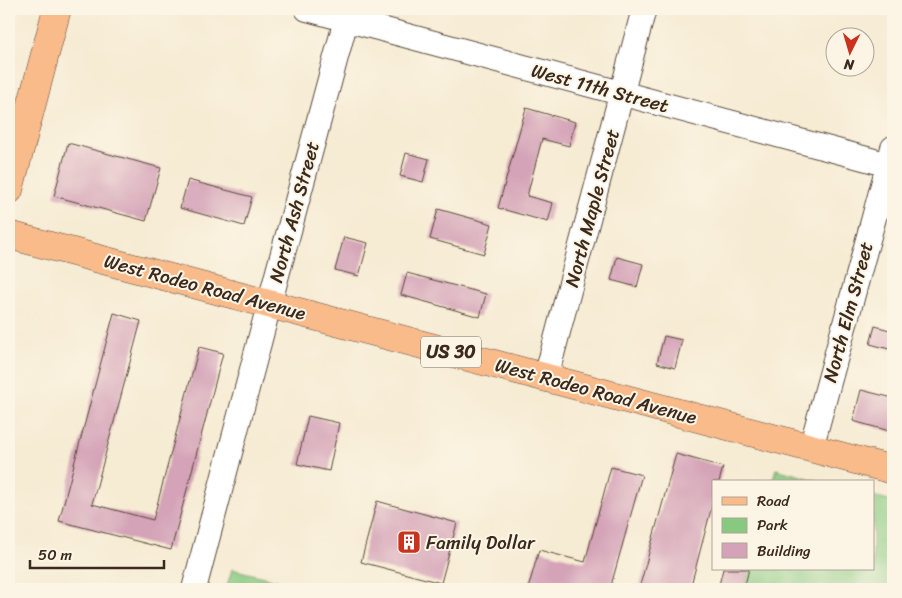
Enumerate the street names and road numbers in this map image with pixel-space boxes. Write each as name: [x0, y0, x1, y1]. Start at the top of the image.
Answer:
street label: West 11th Street: [528, 54, 672, 122]
street label: North Maple Street: [555, 125, 629, 291]
street label: North Ash Street: [259, 138, 329, 286]
street label: North Elm Street: [813, 238, 883, 386]
street label: West Rodeo Road Avenue: [100, 244, 310, 330]
road number: US 30: [421, 337, 481, 368]
street label: West Rodeo Road Avenue: [491, 348, 701, 434]

